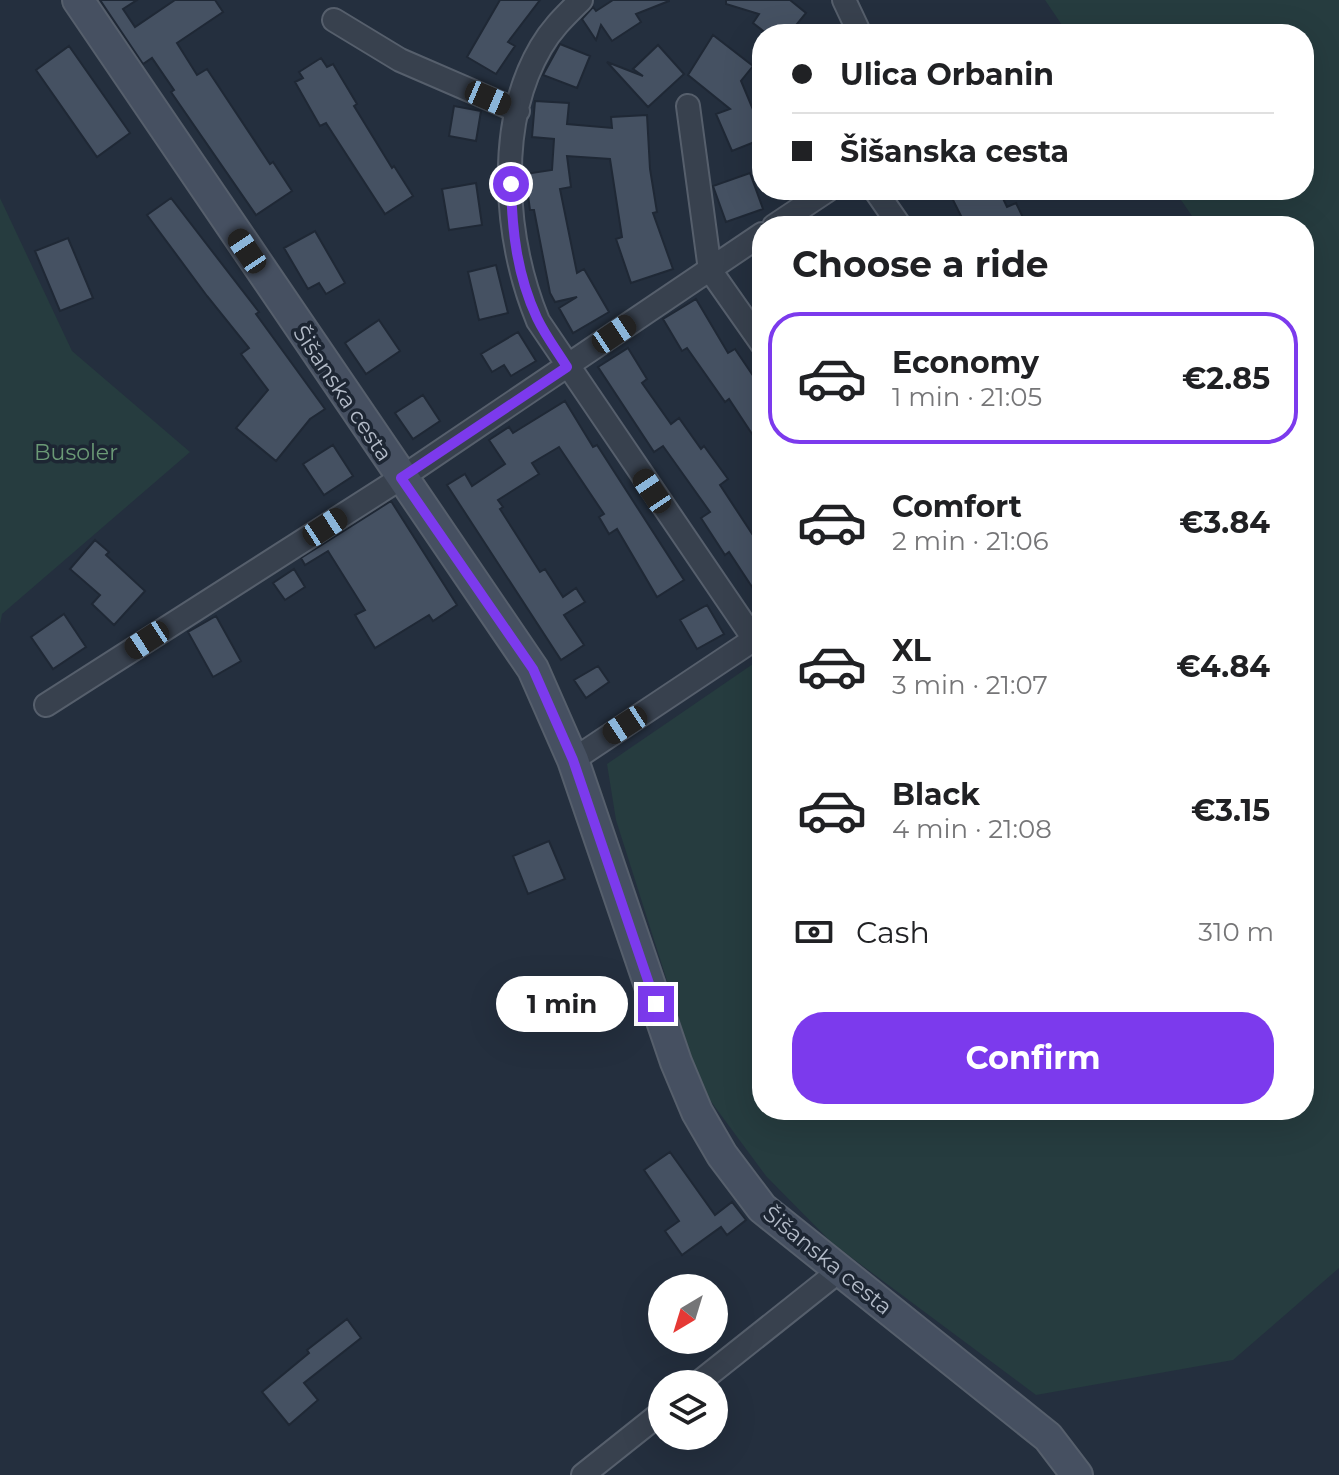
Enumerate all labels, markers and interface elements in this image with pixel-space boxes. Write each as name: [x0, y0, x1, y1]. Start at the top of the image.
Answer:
text: Ulica Orbanin: [840, 56, 1054, 93]
car: [461, 78, 515, 118]
text: Šišanska cesta: [840, 133, 1069, 170]
route start: [493, 166, 529, 202]
car: [224, 224, 270, 278]
text: Choose a ride: [792, 242, 1049, 286]
car: [587, 311, 641, 357]
street label: Šišanska cesta: [287, 320, 398, 466]
icon: car: [796, 342, 868, 414]
text: Economy: [892, 344, 1039, 381]
text: €2.85: [1182, 360, 1270, 397]
text: 1 min · 21:05: [892, 381, 1042, 413]
park label: Busoler: [34, 439, 118, 466]
car: [629, 464, 675, 518]
icon: car: [796, 486, 868, 558]
text: Comfort: [892, 488, 1022, 525]
car: [298, 504, 352, 550]
text: €3.84: [1179, 504, 1270, 541]
text: 2 min · 21:06: [892, 525, 1049, 557]
car: [120, 617, 174, 663]
icon: car: [796, 630, 868, 702]
text: XL: [892, 632, 931, 669]
text: €4.84: [1176, 648, 1270, 685]
text: 3 min · 21:07: [892, 669, 1048, 701]
car: [598, 702, 652, 748]
icon: car: [796, 774, 868, 846]
text: Black: [892, 776, 980, 813]
text: €3.15: [1191, 792, 1270, 829]
text: 4 min · 21:08: [892, 813, 1052, 845]
icon: cash: [792, 910, 836, 954]
text: Cash: [856, 914, 930, 951]
text: 310 m: [1198, 916, 1274, 948]
callout: 1 min: [496, 976, 628, 1032]
route end: [638, 986, 674, 1022]
text: 1 min: [527, 988, 597, 1020]
button: Confirm: [792, 1012, 1274, 1104]
street label: Šišanska cesta: [758, 1200, 898, 1321]
north arrow: [648, 1274, 728, 1354]
map controls: [648, 1274, 728, 1450]
button: layers: [648, 1370, 728, 1450]

